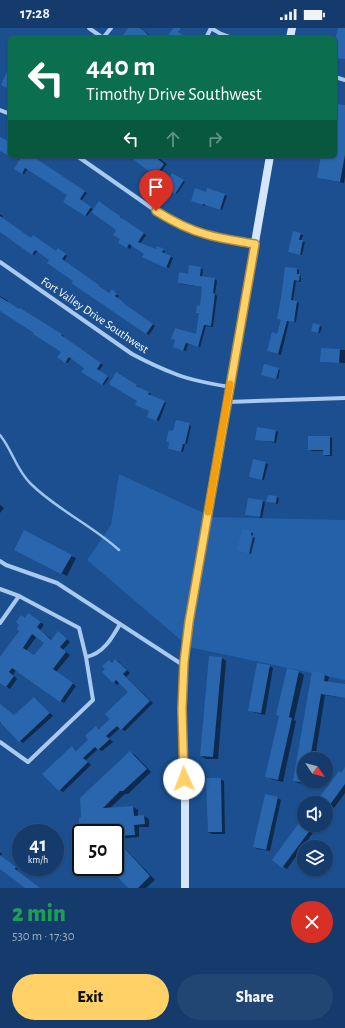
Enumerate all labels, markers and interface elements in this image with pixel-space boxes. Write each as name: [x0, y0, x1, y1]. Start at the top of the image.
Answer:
text: 17:28: [20, 6, 50, 21]
icon: left: [20, 52, 72, 104]
text: 440 m: [86, 53, 156, 81]
text: Timothy Drive Southwest: [86, 86, 262, 104]
icon: left: [120, 128, 142, 150]
icon: ahead: [162, 128, 184, 150]
icon: right: [204, 128, 226, 150]
pin: [139, 170, 173, 211]
icon: arrive: [145, 176, 167, 198]
street label: Fort Valley Drive Southwest: [39, 275, 151, 356]
north arrow: [297, 752, 333, 788]
map controls: [297, 752, 333, 876]
position arrow: [163, 758, 205, 800]
button: sound: [297, 796, 333, 832]
speed limit sign: 50: [72, 824, 124, 876]
text: 41: [29, 835, 47, 855]
button: layers: [297, 840, 333, 876]
text: km/h: [28, 855, 48, 865]
button: close: [291, 901, 333, 943]
text: 2 min: [12, 902, 66, 926]
text: 530 m · 17:30: [12, 930, 75, 943]
button: Exit: [12, 974, 169, 1020]
button: Share: [177, 974, 333, 1020]

